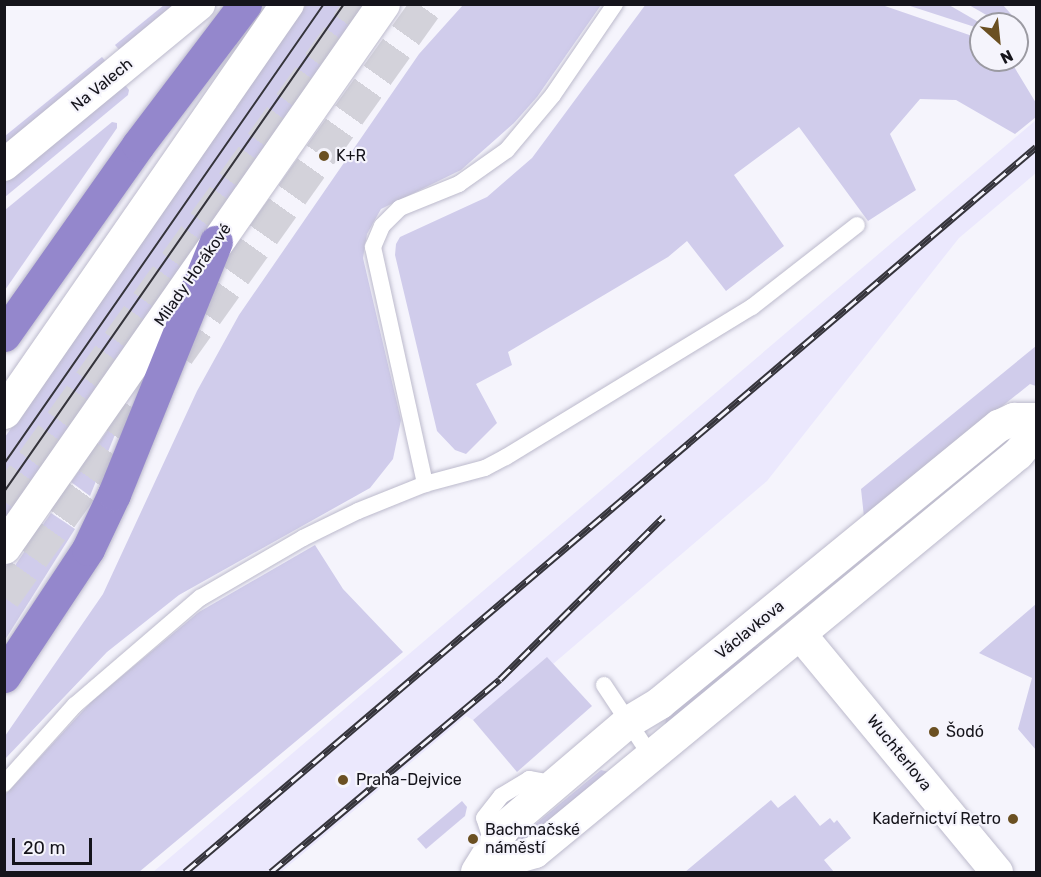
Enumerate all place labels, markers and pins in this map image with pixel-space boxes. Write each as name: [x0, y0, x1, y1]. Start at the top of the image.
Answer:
place label: K+R: [336, 146, 366, 166]
marker: K+R: [317, 149, 331, 163]
place label: Šodó: [946, 722, 984, 742]
marker: Šodó: [927, 725, 941, 739]
place label: Praha-Dejvice: [356, 770, 462, 790]
marker: Praha-Dejvice: [334, 771, 352, 789]
place label: Kadeřnictví Retro: [872, 809, 1001, 829]
marker: Kadeřnictví Retro: [1006, 812, 1020, 826]
place label: Bachmačské náměstí: [485, 820, 580, 858]
marker: Bachmačské náměstí: [466, 832, 480, 846]

